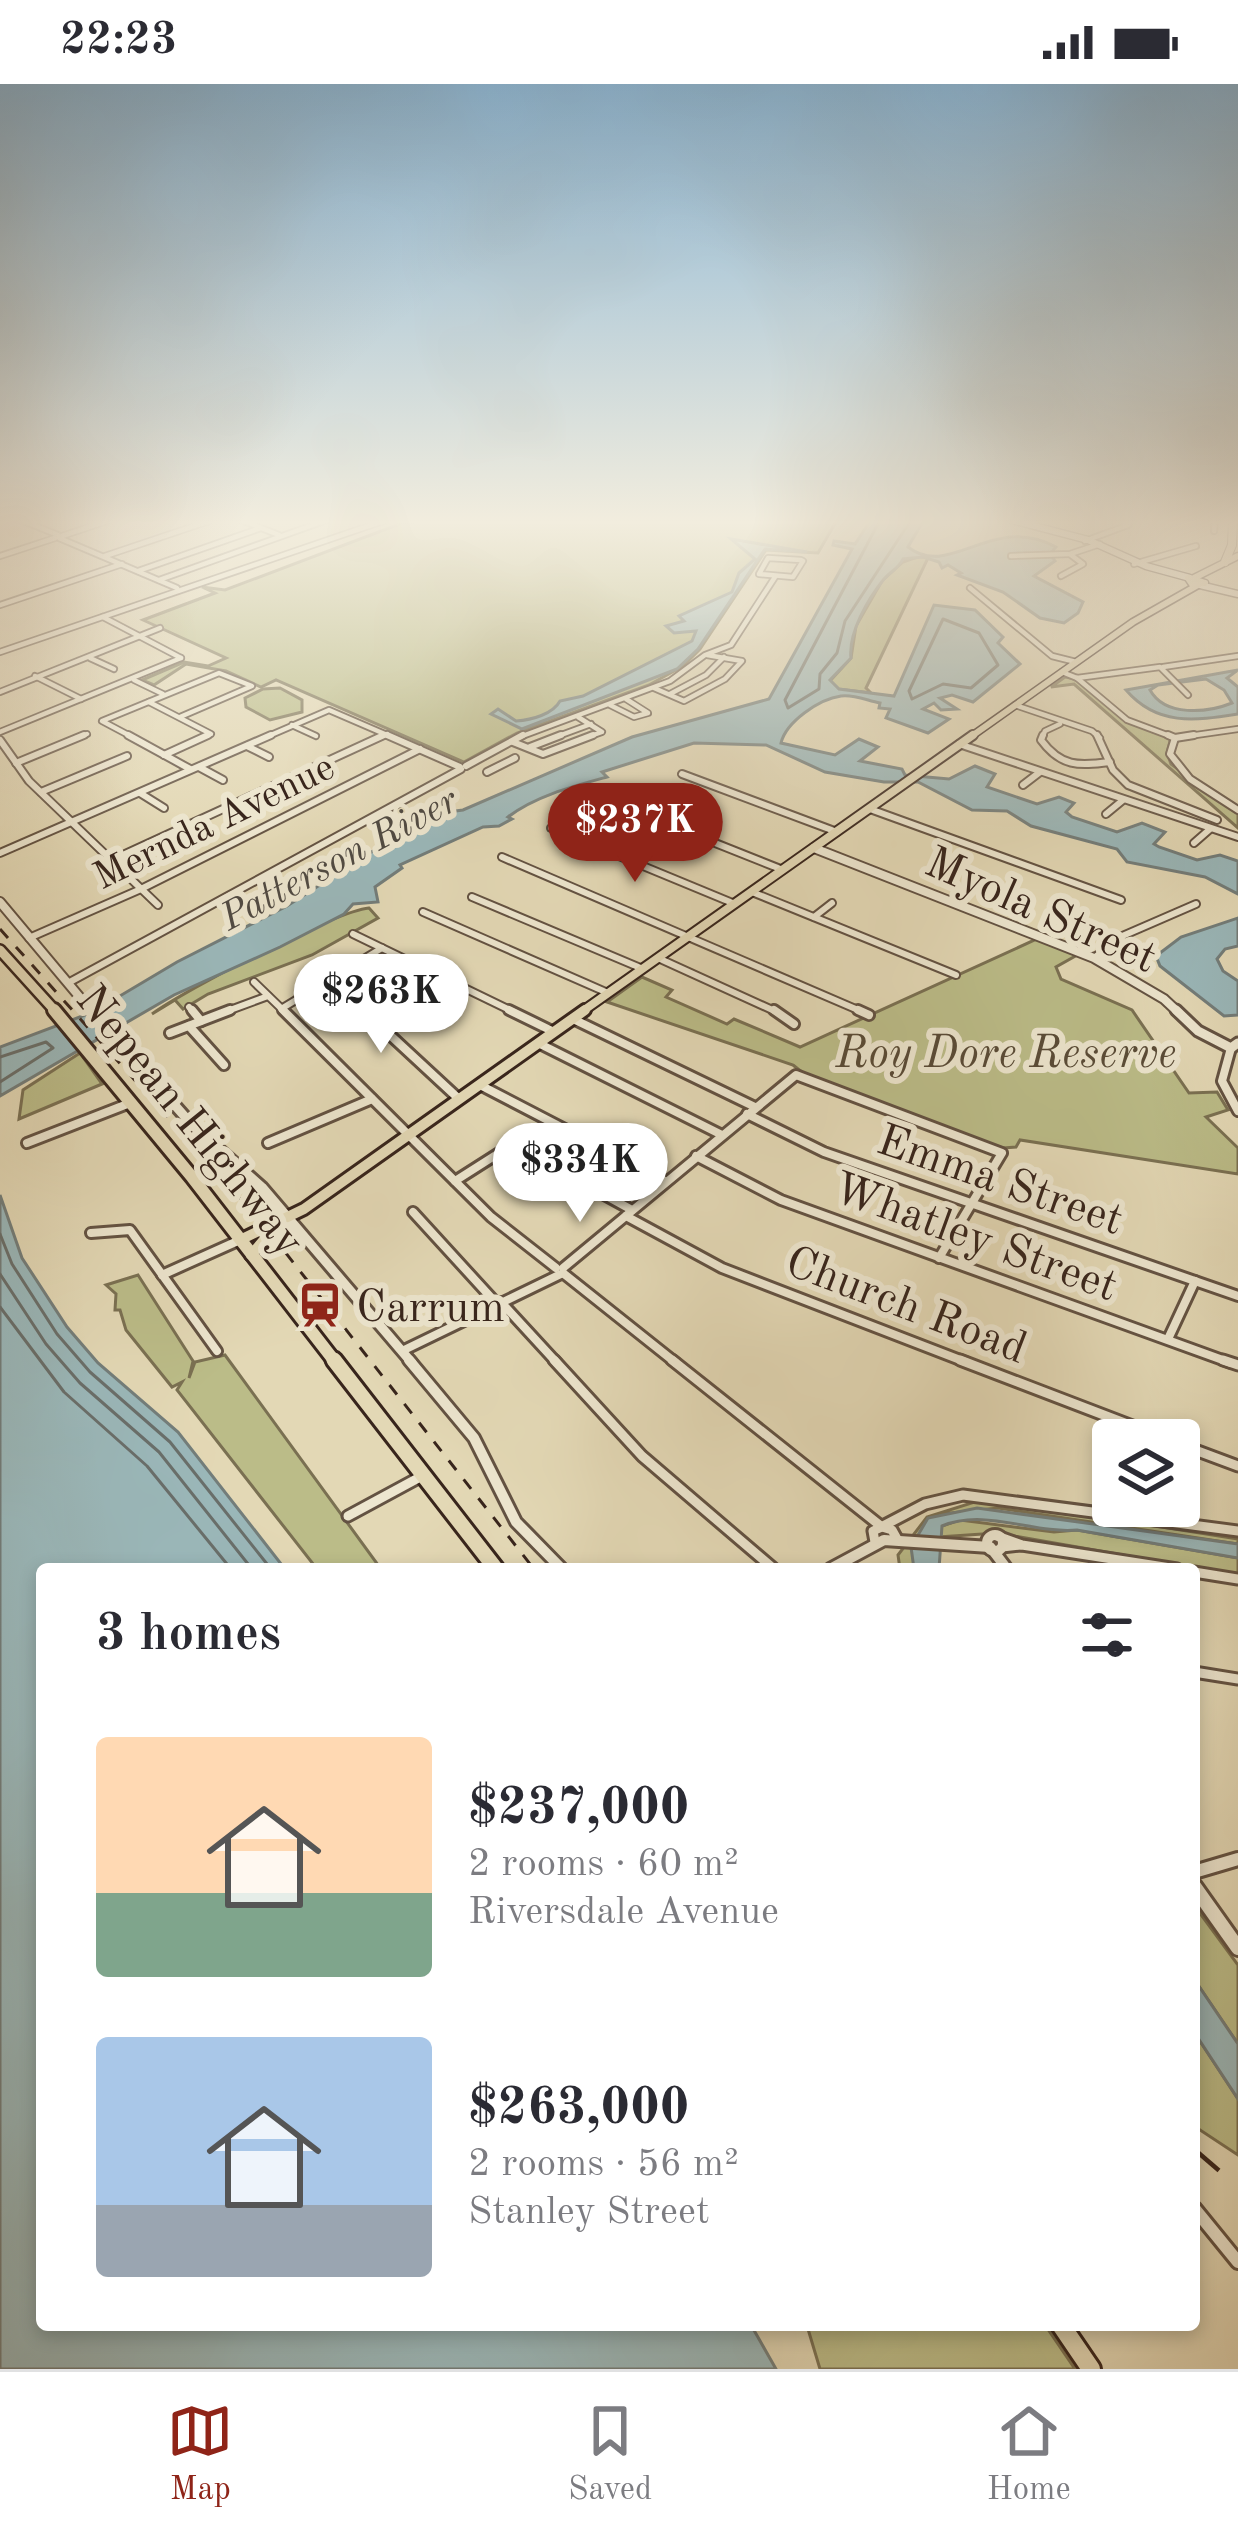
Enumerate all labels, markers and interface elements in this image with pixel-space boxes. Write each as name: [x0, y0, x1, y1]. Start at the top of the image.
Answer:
text: 22:23: [60, 19, 177, 64]
street label: Mernda Avenue: [88, 748, 341, 898]
water label: Patterson River: [214, 781, 466, 939]
pin: $237K: [551, 783, 719, 885]
text: $237K: [575, 802, 695, 841]
street label: Myola Street: [918, 841, 1163, 983]
pin: $263K: [297, 954, 465, 1056]
text: $263K: [321, 973, 441, 1012]
street label: Nepean Highway: [66, 978, 311, 1266]
park label: Roy Dore Reserve: [834, 1033, 1177, 1078]
street label: Emma Street: [871, 1119, 1128, 1245]
pin: $334K: [496, 1123, 664, 1225]
text: $334K: [520, 1142, 640, 1181]
street label: Whatley Street: [826, 1167, 1123, 1312]
street label: Church Road: [779, 1241, 1032, 1374]
station icon: Carrum: [295, 1280, 345, 1330]
place label: Carrum: [356, 1287, 505, 1332]
map controls: [1092, 1419, 1200, 1527]
button: layers: [1092, 1419, 1200, 1527]
icon: filters: [1074, 1602, 1140, 1668]
text: 3 homes: [96, 1610, 281, 1661]
text: $237,000: [468, 1784, 689, 1835]
icon: home: [192, 1785, 336, 1929]
text: 2 rooms · 60 m²: [468, 1845, 739, 1884]
text: Riversdale Avenue: [468, 1893, 779, 1932]
text: $263,000: [468, 2084, 689, 2135]
icon: home: [192, 2085, 336, 2229]
text: 2 rooms · 56 m²: [468, 2145, 739, 2184]
text: Stanley Street: [468, 2193, 710, 2232]
tab: Map: [167, 2398, 233, 2511]
tab: Saved: [568, 2398, 652, 2511]
tab: Home: [987, 2398, 1071, 2511]

